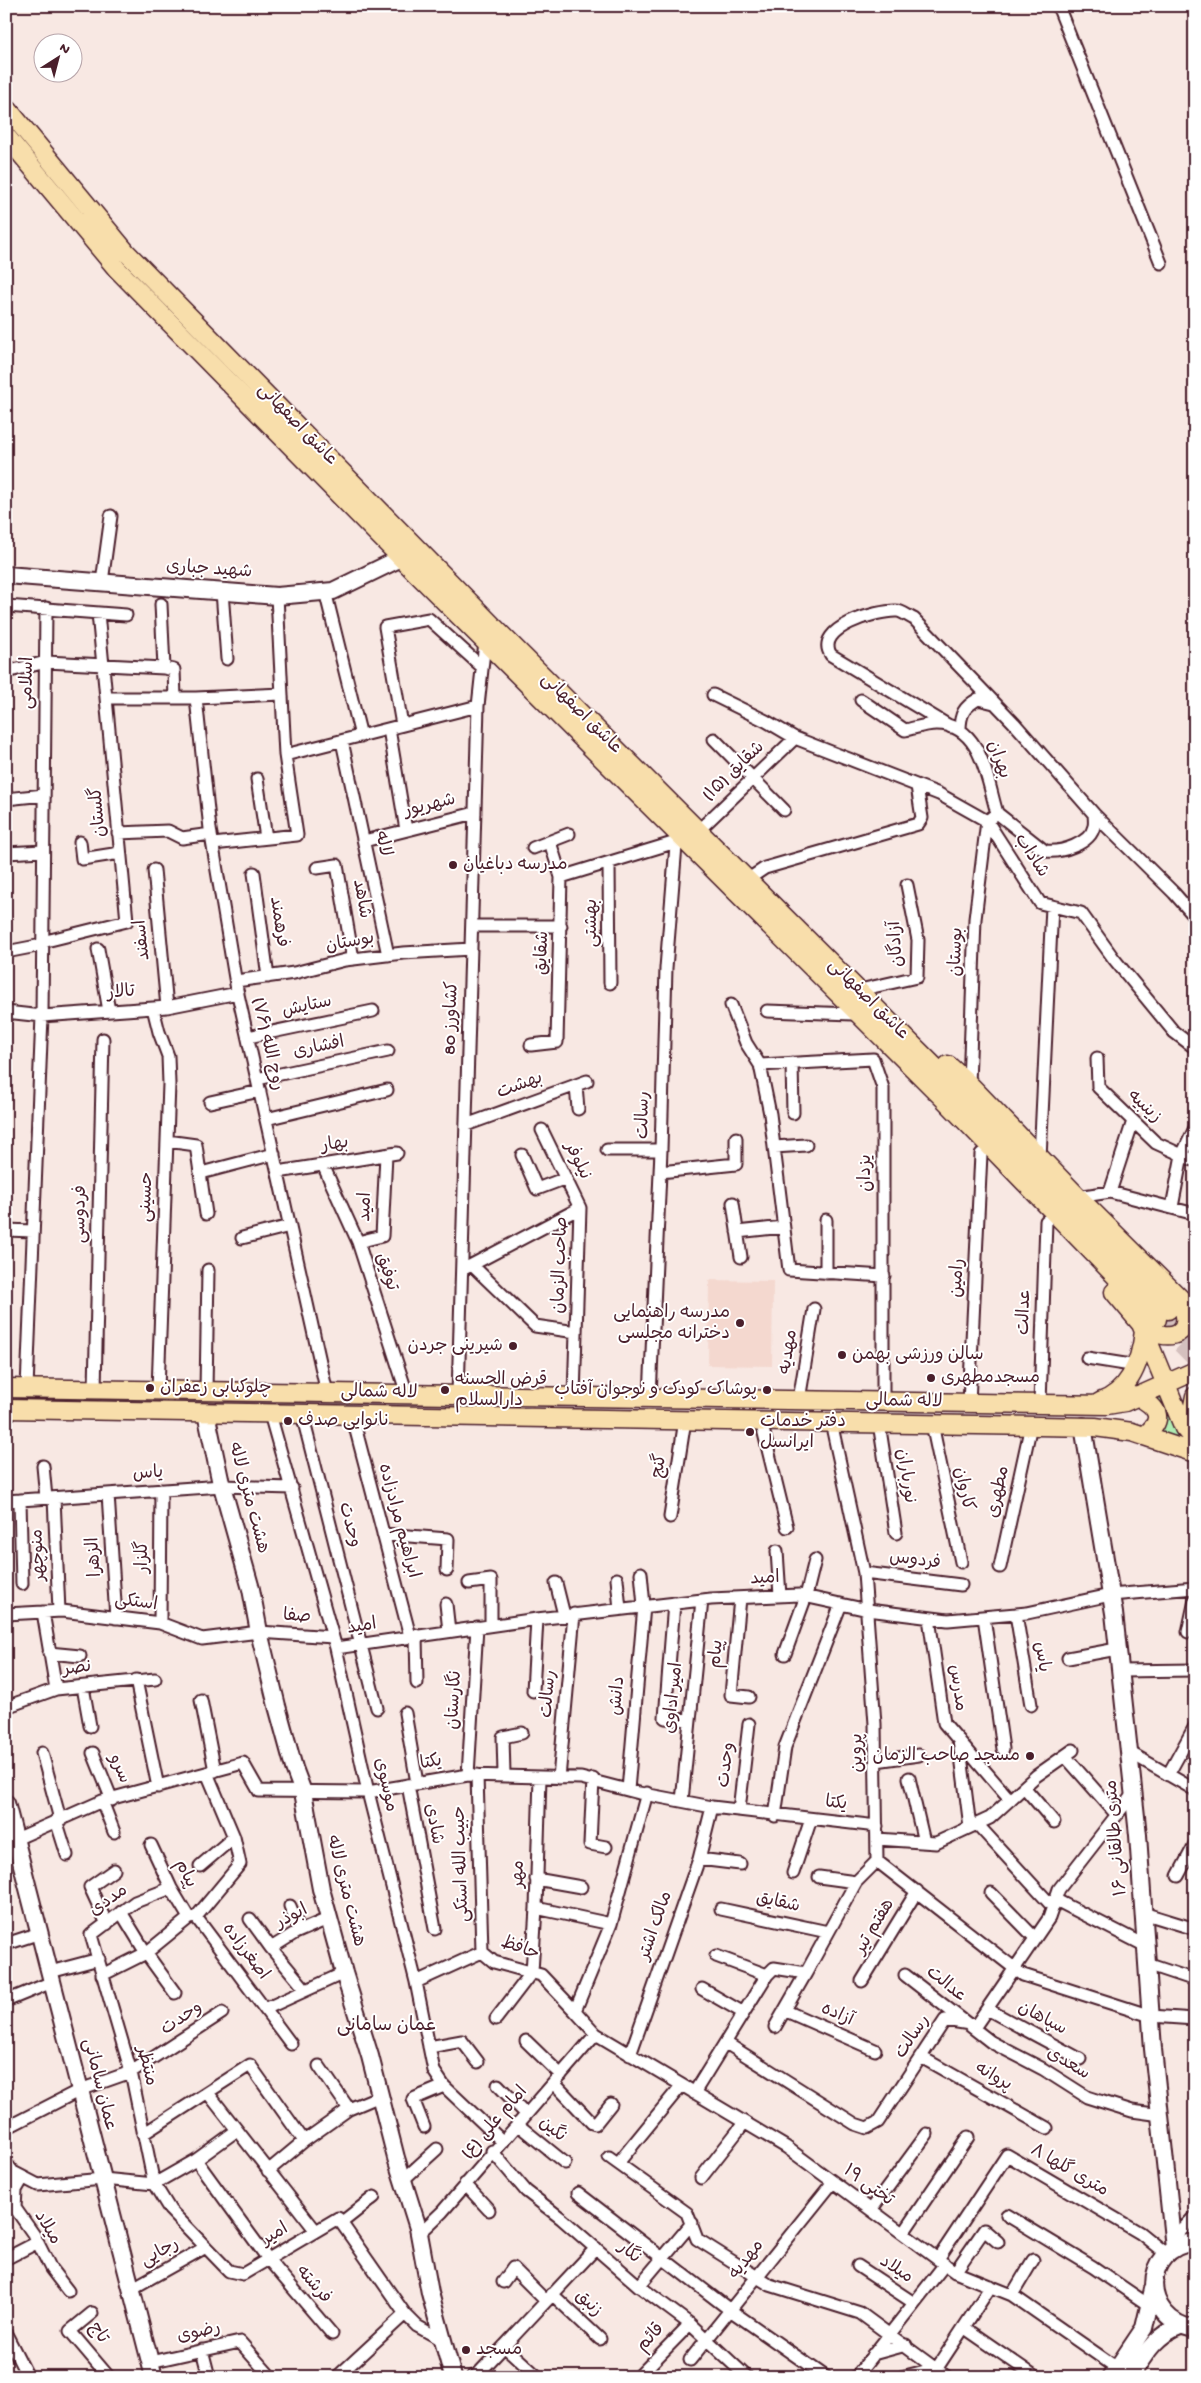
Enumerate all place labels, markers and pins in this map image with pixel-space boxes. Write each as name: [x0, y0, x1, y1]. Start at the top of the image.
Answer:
place label: مدرسه دباغیان: [463, 855, 568, 876]
marker: مدرسه دباغیان: [447, 859, 459, 871]
place label: مدرسه راهنمایی دخترانه مجلسی: [613, 1303, 730, 1345]
marker: مدرسه راهنمایی دخترانه مجلسی: [734, 1317, 746, 1329]
place label: شیرینی جردن: [407, 1336, 503, 1357]
marker: شیرینی جردن: [507, 1340, 519, 1352]
place label: سالن ورزشی بهمن: [852, 1345, 984, 1366]
marker: سالن ورزشی بهمن: [836, 1349, 848, 1361]
place label: مسجدمطهری: [941, 1368, 1040, 1389]
place label: قرض الحسنه دارالسلام: [455, 1370, 547, 1413]
marker: مسجدمطهری: [925, 1372, 937, 1384]
place label: چلوکبابی زعفران: [160, 1378, 272, 1399]
place label: پوشاک کودک و نوجوان آفتاب: [554, 1379, 757, 1401]
marker: چلوکبابی زعفران: [144, 1382, 156, 1394]
marker: قرض الحسنه دارالسلام: [439, 1384, 451, 1396]
marker: پوشاک کودک و نوجوان آفتاب: [761, 1384, 773, 1396]
place label: نانوایی صدف: [298, 1411, 389, 1432]
place label: دفتر خدمات ایرانسل: [760, 1412, 846, 1454]
marker: نانوایی صدف: [282, 1415, 294, 1427]
marker: دفتر خدمات ایرانسل: [744, 1426, 756, 1438]
place label: مسجد صاحب الزمان: [872, 1746, 1020, 1767]
marker: مسجد صاحب الزمان: [1024, 1750, 1036, 1762]
place label: مسجد: [476, 2340, 522, 2361]
marker: مسجد: [460, 2344, 472, 2356]

